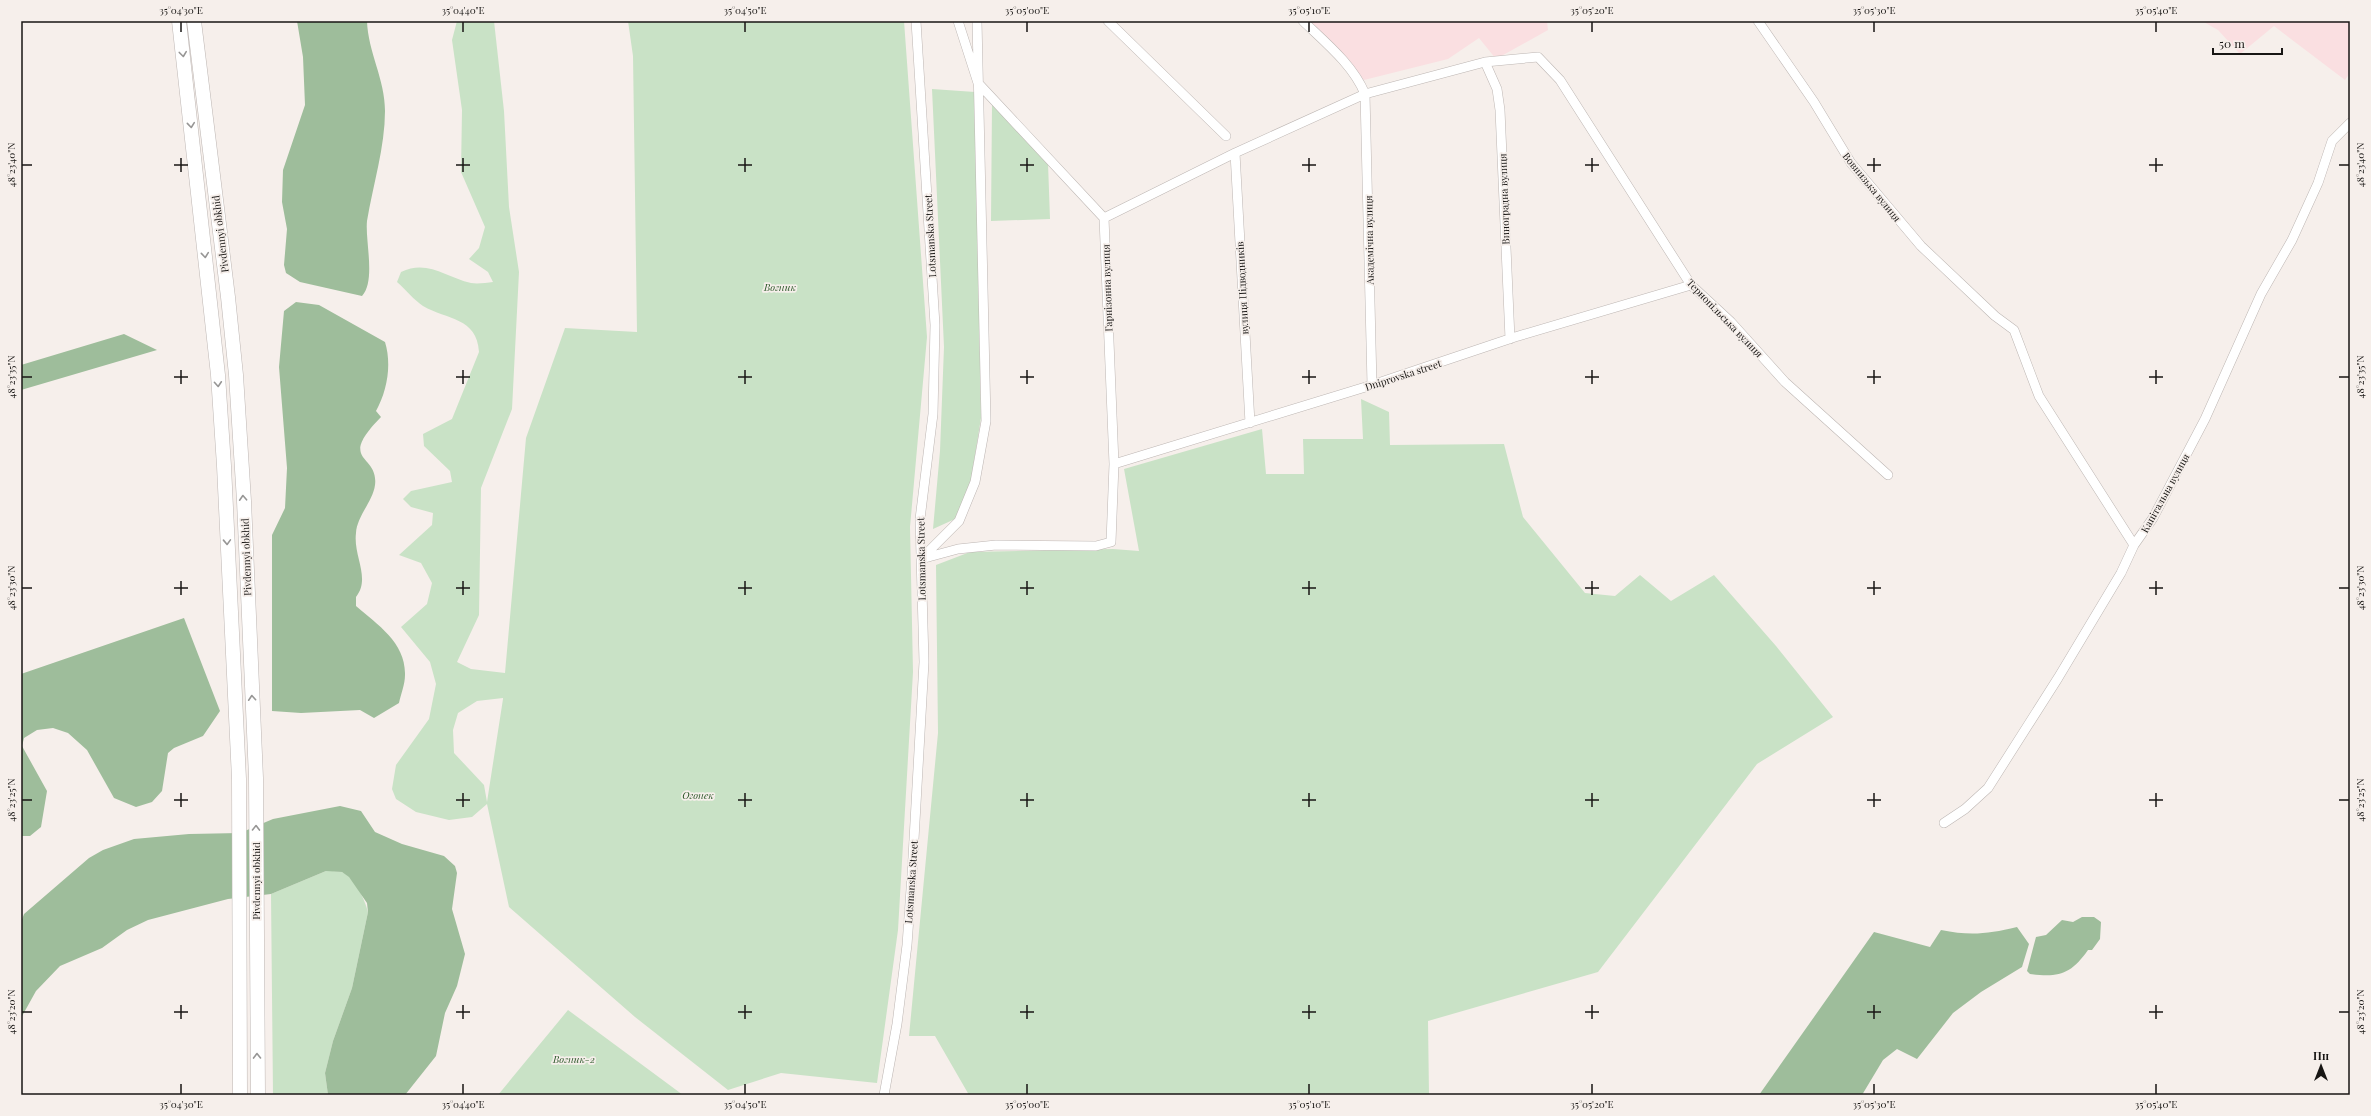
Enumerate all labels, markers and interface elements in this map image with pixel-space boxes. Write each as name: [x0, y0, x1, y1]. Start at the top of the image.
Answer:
text: 35°04'30"E: [159, 3, 203, 17]
text: 35°04'40"E: [441, 3, 485, 17]
text: 35°04'50"E: [723, 3, 767, 17]
text: 35°05'00"E: [1005, 3, 1049, 17]
text: 35°05'10"E: [1288, 3, 1330, 17]
text: 35°05'20"E: [1570, 3, 1614, 17]
text: 35°05'30"E: [1852, 3, 1896, 17]
text: 35°05'40"E: [2135, 3, 2177, 17]
scale bar: [2213, 30, 2282, 56]
text: 50 m: [2219, 35, 2245, 51]
one-way arrow: [178, 51, 187, 57]
one-way arrow: [187, 122, 196, 128]
text: 48°23'40"N: [4, 143, 18, 187]
text: 48°23'40"N: [2353, 143, 2367, 187]
street label: Вовнизька вулиця: [1840, 149, 1905, 225]
street label: Виноградна вулиця: [1495, 153, 1513, 245]
street label: Pivdennyi obkhid: [208, 194, 232, 273]
street label: Lotsmanska Street: [921, 194, 939, 278]
street label: Академічна вулиця: [1361, 195, 1377, 286]
street label: вулиця Підводників: [1233, 241, 1251, 335]
street label: Гарнізонна вулиця: [1098, 243, 1116, 332]
one-way arrow: [200, 252, 209, 258]
street label: Тернопільська вулиця: [1684, 276, 1767, 361]
park label: Вогник: [763, 280, 796, 294]
text: 48°23'35"N: [4, 356, 18, 399]
street label: Dniprovska street: [1363, 356, 1443, 394]
text: 48°23'35"N: [2353, 356, 2367, 399]
one-way arrow: [214, 381, 223, 387]
street label: Капітальна вулиця: [2137, 450, 2193, 535]
one-way arrow: [239, 495, 248, 501]
street label: Lotsmanska Street: [913, 517, 929, 601]
street label: Pivdennyi obkhid: [238, 518, 254, 596]
one-way arrow: [223, 539, 232, 545]
text: 48°23'30"N: [4, 566, 18, 610]
text: 48°23'30"N: [2353, 566, 2367, 610]
one-way arrow: [247, 695, 256, 701]
text: 48°23'25"N: [4, 778, 18, 822]
text: 48°23'25"N: [2353, 778, 2367, 822]
park label: Огонек: [682, 788, 714, 802]
one-way arrow: [252, 825, 260, 831]
street label: Lotsmanska Street: [901, 840, 921, 924]
street label: Pivdennyi obkhid: [249, 842, 263, 920]
text: 48°23'20"N: [4, 990, 18, 1035]
text: 48°23'20"N: [2353, 990, 2367, 1035]
north arrow: [2301, 1046, 2341, 1086]
text: Пн: [2313, 1048, 2329, 1063]
park label: Вогник-2: [552, 1052, 595, 1066]
one-way arrow: [253, 1053, 261, 1059]
text: 35°04'30"E: [159, 1097, 203, 1111]
text: 35°04'40"E: [441, 1097, 485, 1111]
text: 35°04'50"E: [723, 1097, 767, 1111]
text: 35°05'00"E: [1005, 1097, 1049, 1111]
text: 35°05'10"E: [1288, 1097, 1330, 1111]
text: 35°05'20"E: [1570, 1097, 1614, 1111]
text: 35°05'30"E: [1852, 1097, 1896, 1111]
text: 35°05'40"E: [2135, 1097, 2177, 1111]

